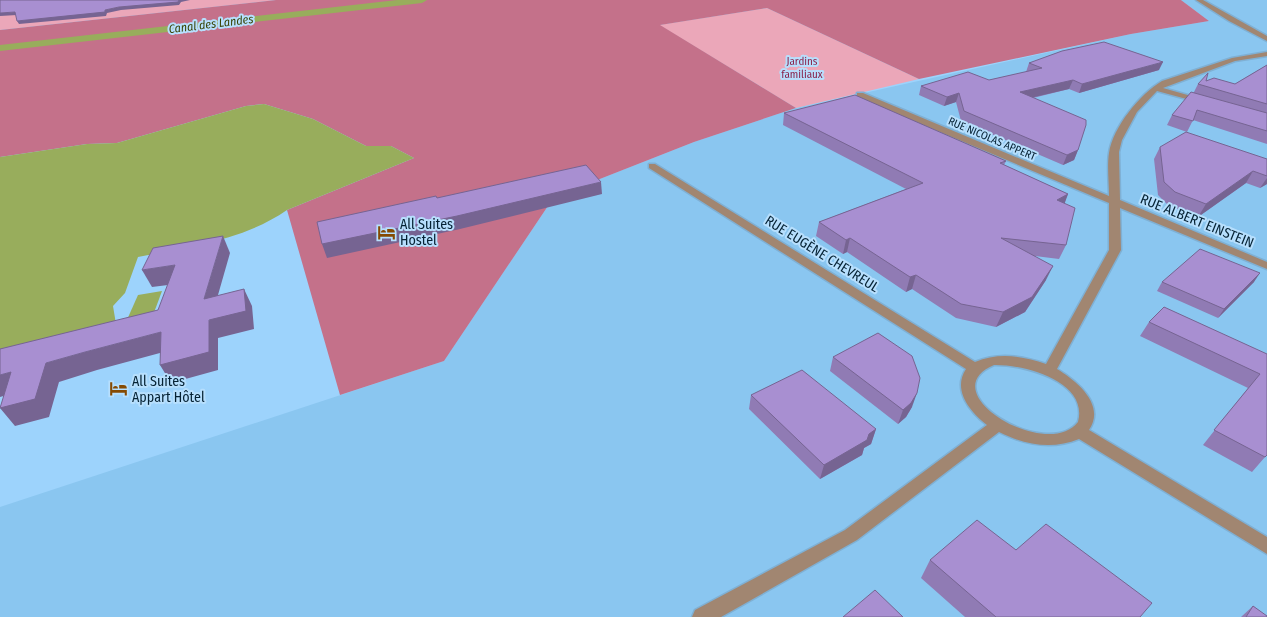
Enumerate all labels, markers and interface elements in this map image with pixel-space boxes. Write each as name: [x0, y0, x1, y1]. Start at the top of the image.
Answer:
water label: Canal des Landes: [168, 12, 254, 36]
park label: Jardins familiaux: [781, 55, 823, 81]
street label: RUE NICOLAS APPERT: [946, 115, 1039, 164]
street label: RUE ALBERT EINSTEIN: [1138, 190, 1256, 252]
street label: RUE EUGÈNE CHEVREUL: [762, 211, 883, 296]
place label: All Suites Hostel: [400, 216, 453, 249]
hotel icon: All Suites Hostel: [376, 222, 396, 242]
place label: All Suites Appart Hôtel: [132, 373, 205, 406]
hotel icon: All Suites Appart Hôtel: [108, 379, 128, 399]

